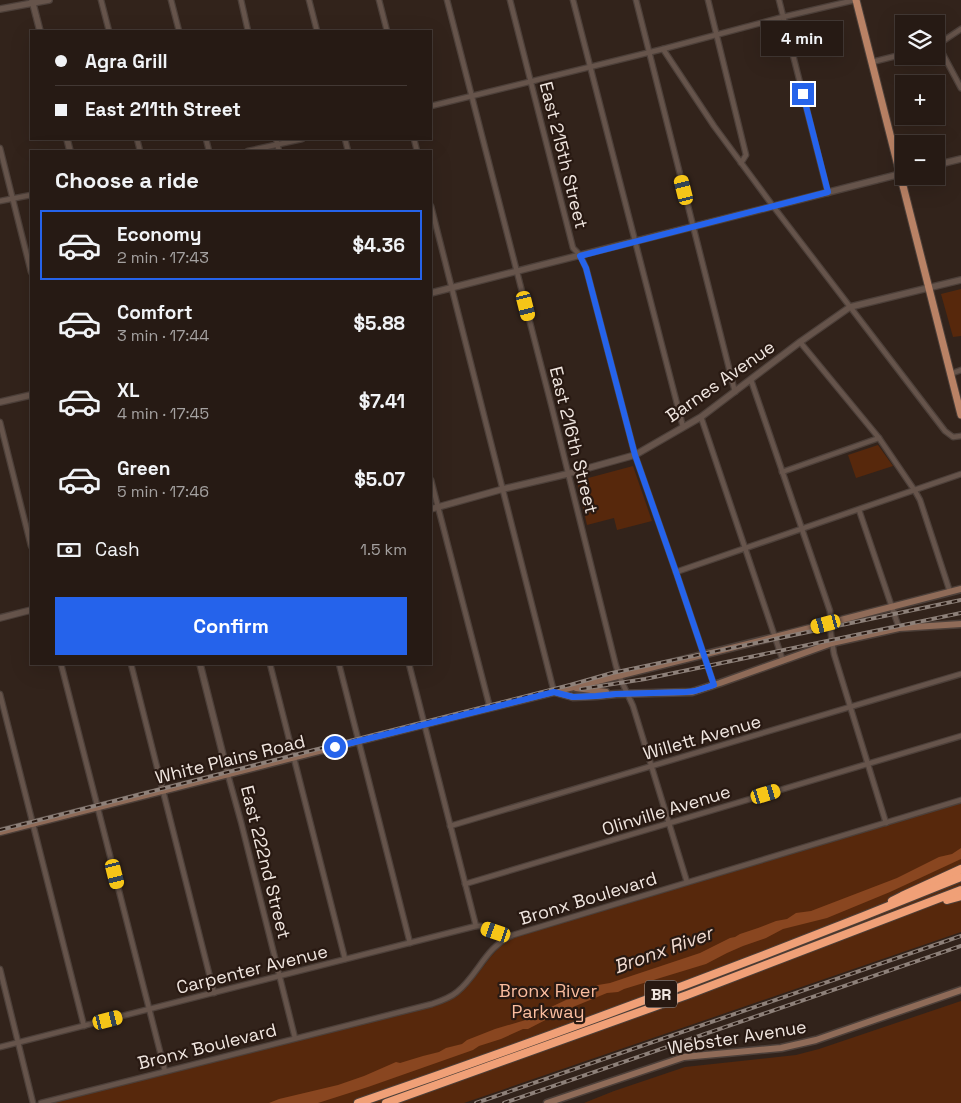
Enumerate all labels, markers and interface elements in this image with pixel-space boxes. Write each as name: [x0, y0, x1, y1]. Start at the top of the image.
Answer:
map controls: [895, 15, 945, 185]
button: layers: [895, 15, 945, 65]
callout: 4 min: [762, 22, 844, 56]
text: 4 min: [781, 28, 823, 49]
text: Agra Grill: [85, 49, 168, 74]
button: +: [895, 75, 945, 125]
street label: East 215th Street: [535, 79, 593, 231]
route end: [792, 83, 814, 105]
text: East 211th Street: [85, 97, 241, 122]
button: −: [895, 135, 945, 185]
text: Choose a ride: [55, 166, 199, 194]
car: [673, 174, 694, 206]
text: Economy: [117, 222, 201, 247]
icon: car: [57, 223, 102, 268]
text: $4.36: [352, 233, 405, 258]
text: 2 min · 17:43: [117, 247, 209, 268]
car: [515, 290, 536, 322]
text: Comfort: [117, 300, 193, 325]
icon: car: [57, 301, 102, 346]
text: $5.88: [354, 311, 405, 336]
text: 3 min · 17:44: [117, 325, 209, 346]
street label: Barnes Avenue: [661, 335, 779, 427]
street label: East 216th Street: [545, 364, 603, 516]
text: XL: [117, 378, 140, 403]
icon: car: [57, 379, 102, 424]
text: $7.41: [359, 389, 405, 414]
text: 4 min · 17:45: [117, 403, 209, 424]
text: Green: [117, 456, 170, 481]
icon: car: [57, 457, 102, 502]
text: $5.07: [354, 467, 405, 492]
text: 5 min · 17:46: [117, 481, 209, 502]
icon: cash: [55, 536, 83, 564]
text: Cash: [95, 537, 140, 562]
text: 1.5 km: [360, 539, 407, 560]
button: Confirm: [55, 597, 407, 655]
car: [809, 613, 842, 635]
street label: Willett Avenue: [640, 709, 764, 765]
street label: White Plains Road: [153, 729, 307, 789]
route start: [324, 736, 346, 758]
street label: Olinville Avenue: [599, 780, 733, 840]
car: [749, 782, 782, 806]
street label: East 222nd Street: [236, 783, 296, 941]
car: [104, 858, 125, 890]
street label: Bronx Boulevard: [517, 866, 659, 930]
car: [479, 920, 512, 944]
water label: Bronx River: [610, 920, 718, 980]
street label: Carpenter Avenue: [174, 939, 330, 999]
park label: Bronx River Parkway: [499, 979, 597, 1023]
road number: BR: [645, 981, 677, 1008]
car: [91, 1009, 124, 1031]
street label: Webster Avenue: [666, 1015, 808, 1059]
street label: Bronx Boulevard: [135, 1018, 279, 1074]

